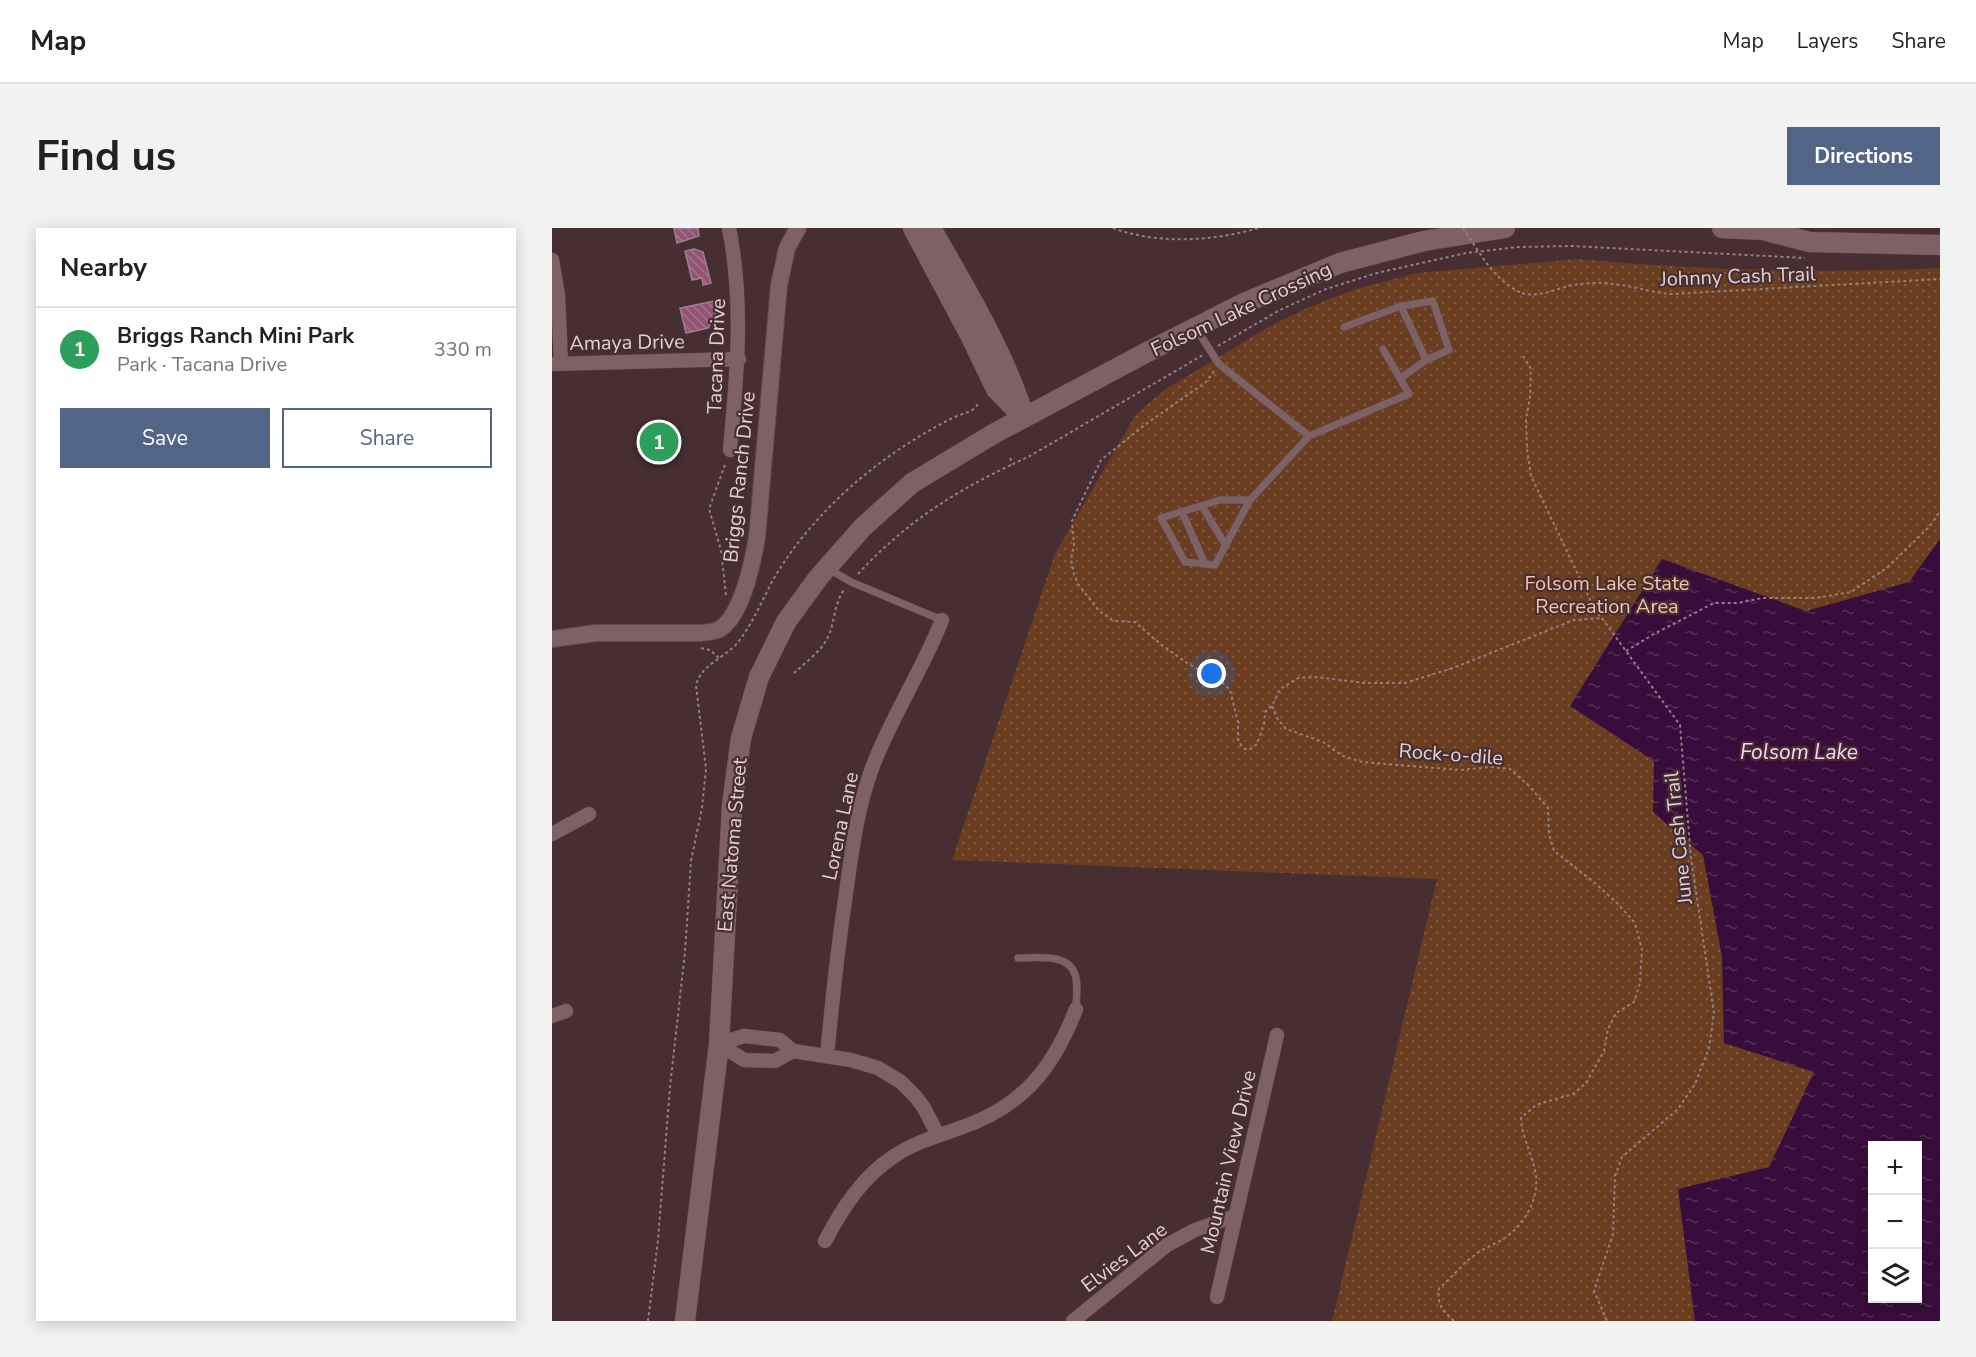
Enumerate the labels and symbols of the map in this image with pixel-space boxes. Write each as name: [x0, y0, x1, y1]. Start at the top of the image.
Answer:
street label: Folsom Lake Crossing: [1147, 256, 1336, 363]
street label: Johnny Cash Trail: [1659, 260, 1816, 293]
street label: Tacana Drive: [701, 298, 732, 414]
street label: Amaya Drive: [569, 328, 685, 357]
street label: Briggs Ranch Drive: [717, 390, 762, 564]
pin: 1: [640, 420, 678, 464]
park label: Folsom Lake State Recreation Area: [1525, 570, 1689, 620]
your location: [1197, 659, 1226, 688]
street label: Rock-o-dile: [1398, 737, 1504, 772]
water label: Folsom Lake: [1740, 738, 1858, 766]
street label: East Natoma Street: [711, 756, 754, 933]
street label: Lorena Lane: [816, 769, 865, 883]
street label: June Cash Trail: [1658, 770, 1699, 907]
street label: Mountain View Drive: [1194, 1068, 1263, 1257]
street label: Elvies Lane: [1076, 1216, 1173, 1299]

